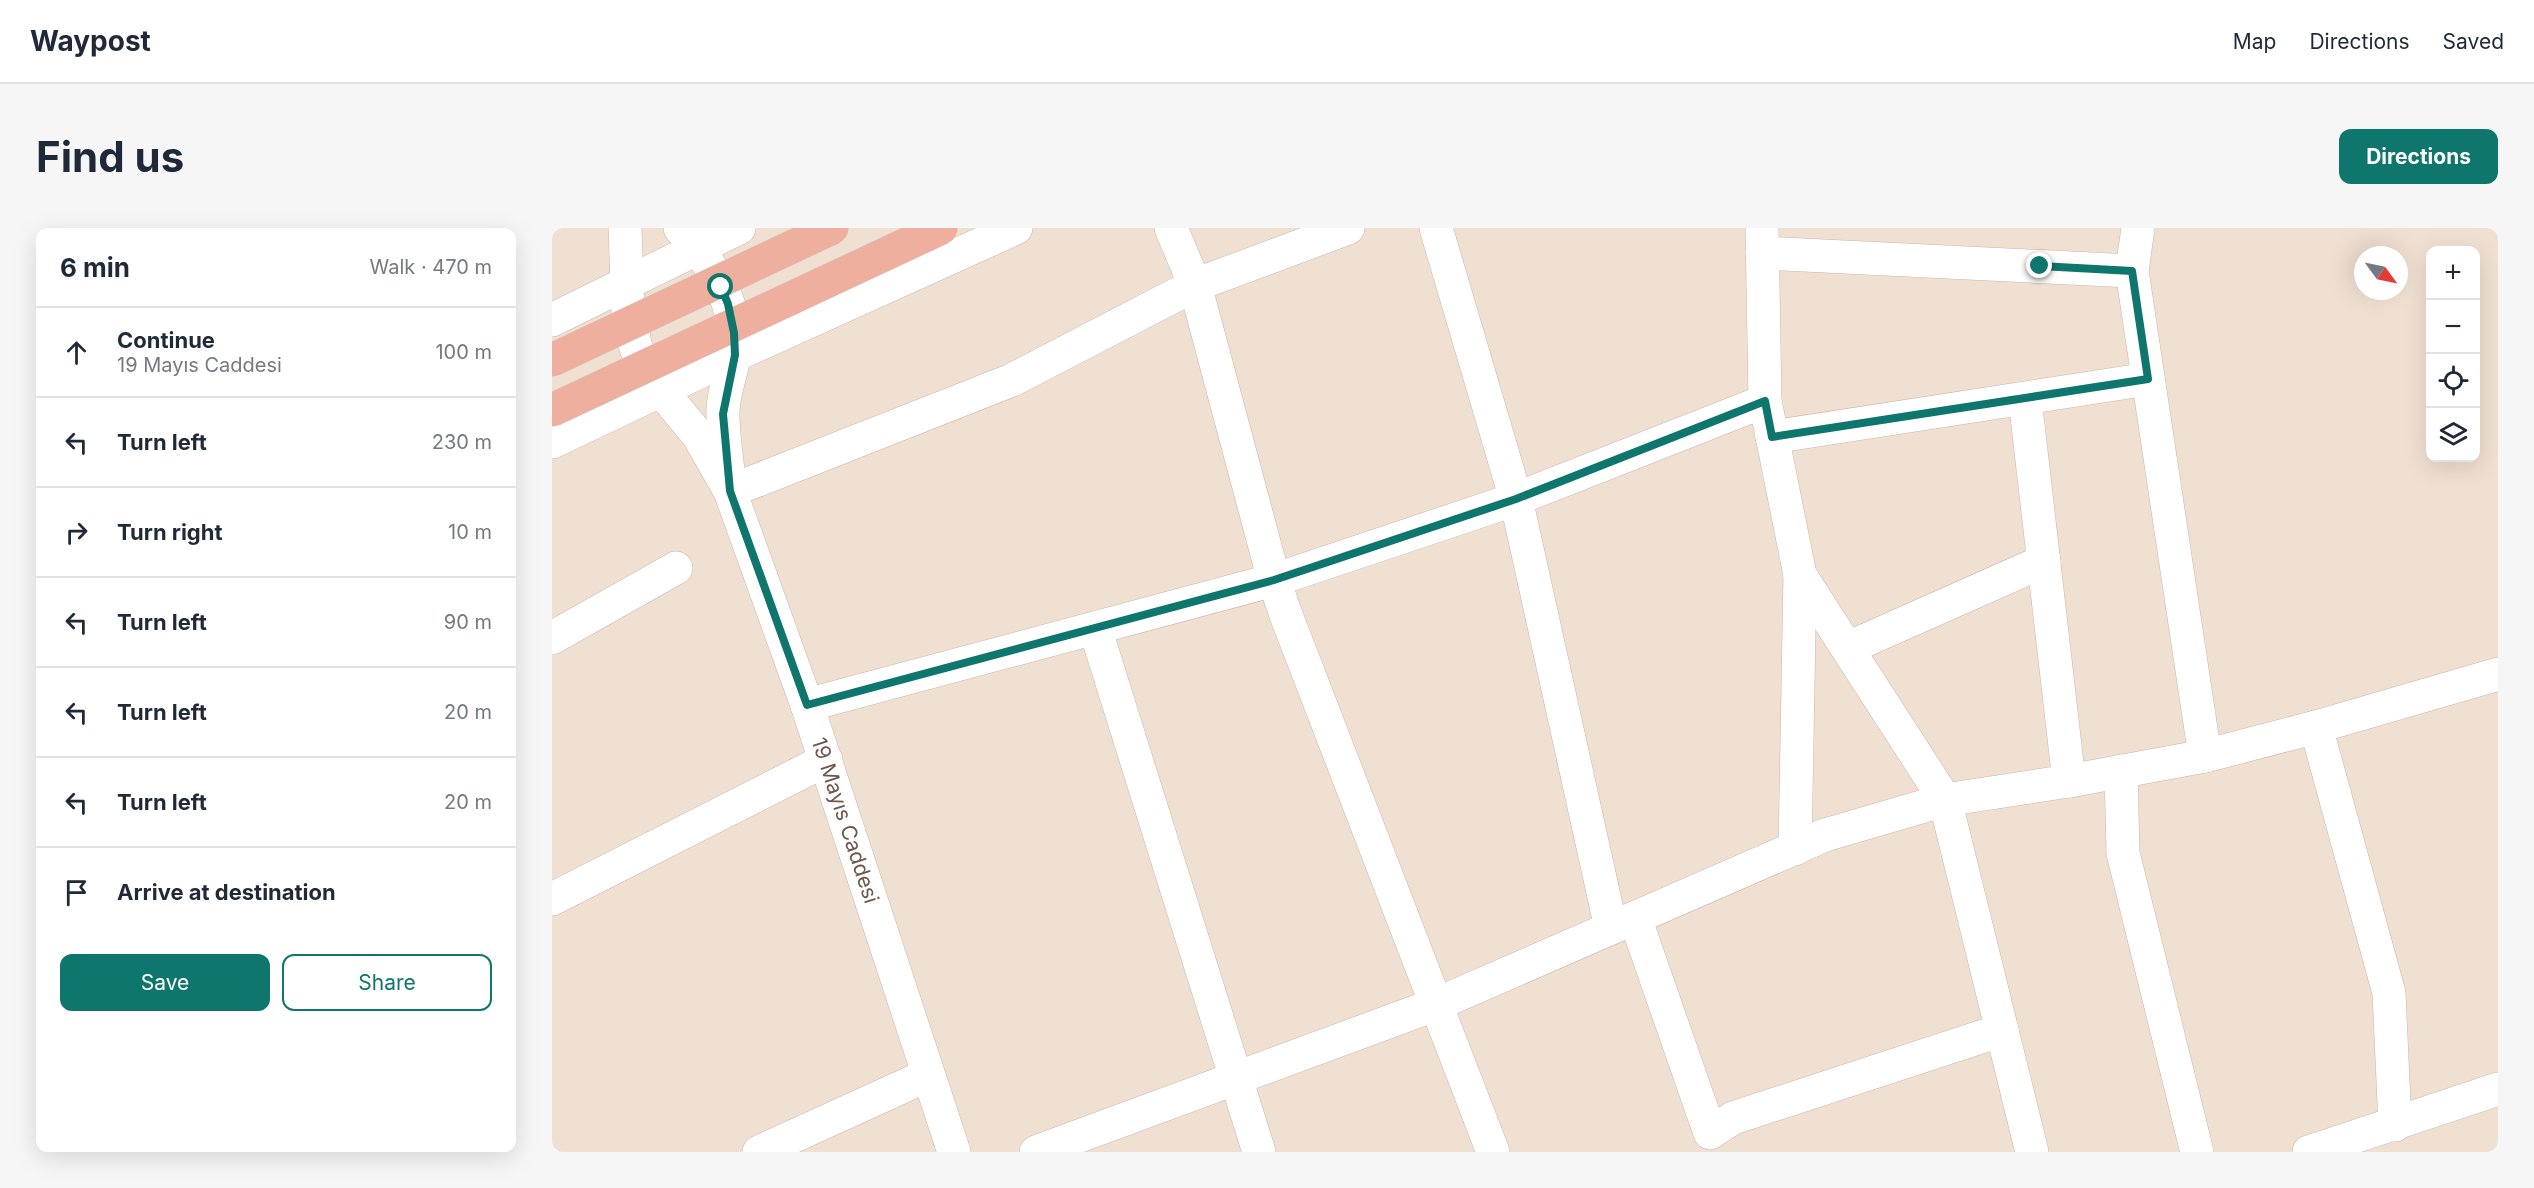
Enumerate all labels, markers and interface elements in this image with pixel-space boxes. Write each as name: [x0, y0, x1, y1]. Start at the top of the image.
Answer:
text: Waypost: [30, 24, 151, 58]
text: Map: [2233, 29, 2276, 54]
text: Directions: [2309, 29, 2410, 54]
text: Saved: [2443, 29, 2504, 54]
button: Directions: [2339, 129, 2498, 184]
text: Find us: [36, 131, 184, 182]
north arrow: [2354, 246, 2408, 300]
map controls: [2426, 246, 2480, 462]
button: +: [2426, 246, 2480, 300]
text: 6 min: [60, 252, 130, 283]
route end: [2026, 252, 2052, 278]
text: Walk · 470 m: [370, 255, 492, 279]
route start: [707, 273, 733, 299]
button: −: [2426, 300, 2480, 354]
text: Continue: [117, 327, 215, 353]
icon: ahead: [60, 336, 93, 369]
text: 100 m: [435, 340, 492, 364]
text: 19 Mayıs Caddesi: [117, 353, 282, 377]
button: locate: [2426, 354, 2480, 408]
button: layers: [2426, 408, 2480, 462]
icon: left: [60, 426, 93, 459]
text: Turn left: [117, 429, 207, 455]
text: 230 m: [432, 430, 492, 454]
icon: right: [60, 516, 93, 549]
text: Turn right: [117, 519, 223, 545]
text: 10 m: [448, 520, 492, 544]
icon: left: [60, 606, 93, 639]
text: Turn left: [117, 609, 207, 635]
text: 90 m: [444, 610, 492, 634]
icon: left: [60, 696, 93, 729]
text: Turn left: [117, 699, 207, 725]
text: 20 m: [444, 700, 492, 724]
street label: 19 Mayıs Caddesi: [807, 734, 884, 907]
icon: left: [60, 786, 93, 819]
text: Turn left: [117, 789, 207, 815]
text: 20 m: [444, 790, 492, 814]
icon: arrive: [60, 876, 93, 909]
text: Arrive at destination: [117, 879, 336, 905]
button: Save: [60, 954, 270, 1011]
button: Share: [282, 954, 492, 1011]

